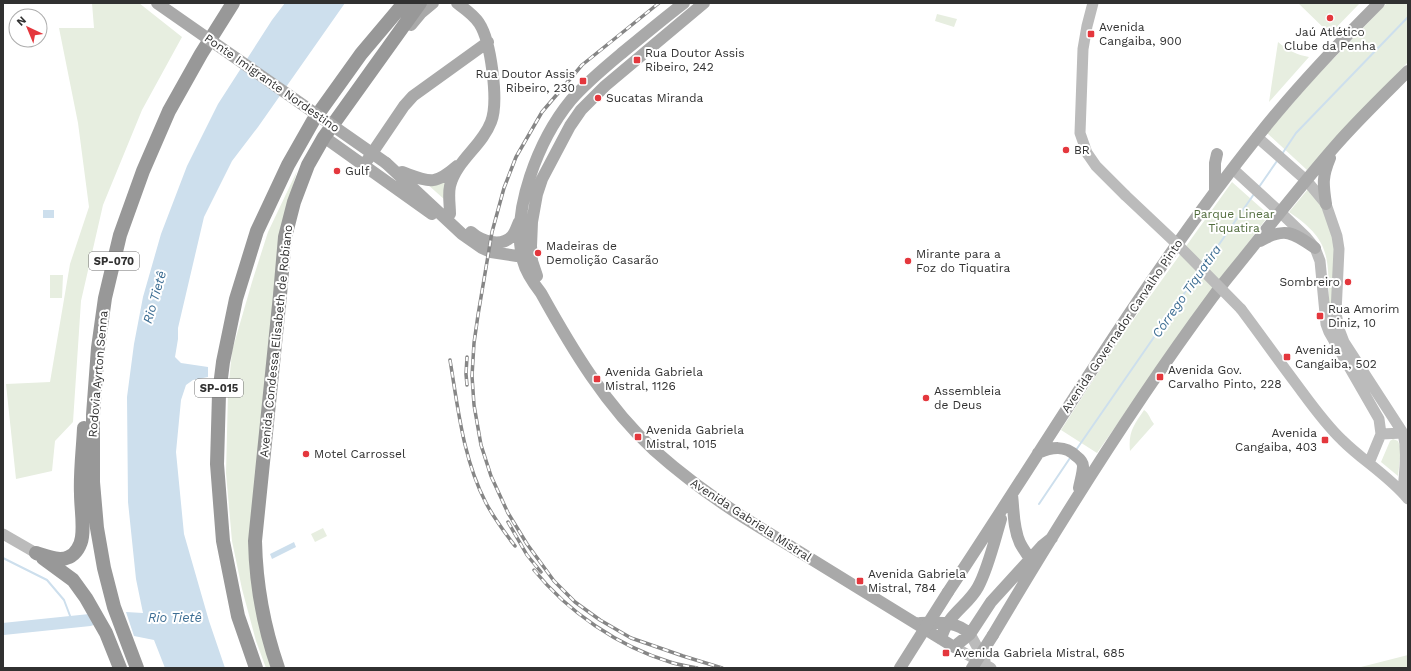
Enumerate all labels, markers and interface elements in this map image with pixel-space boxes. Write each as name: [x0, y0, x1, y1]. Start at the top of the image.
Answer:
north arrow: [8, 8, 48, 48]
marker: Jaú Atlético Clube da Penha: [1325, 13, 1335, 23]
text: N: [14, 14, 29, 29]
place label: Avenida Cangaiba, 900: [1099, 20, 1182, 48]
place label: Jaú Atlético Clube da Penha: [1284, 25, 1376, 53]
marker: Avenida Cangaiba, 900: [1086, 29, 1096, 39]
street label: Ponte Imigrante Nordestino: [202, 31, 342, 135]
place label: Rua Doutor Assis Ribeiro, 242: [645, 46, 745, 74]
marker: Rua Doutor Assis Ribeiro, 242: [632, 55, 642, 65]
place label: Rua Doutor Assis Ribeiro, 230: [475, 67, 575, 95]
marker: Rua Doutor Assis Ribeiro, 230: [578, 76, 588, 86]
place label: Sucatas Miranda: [606, 91, 703, 105]
marker: Sucatas Miranda: [593, 93, 603, 103]
place label: BR: [1074, 143, 1090, 157]
marker: BR: [1061, 145, 1071, 155]
place label: Gulf: [345, 164, 370, 178]
marker: Gulf: [332, 166, 342, 176]
park label: Parque Linear Tiquatira: [1193, 207, 1275, 235]
street label: Avenida Condessa Elisabeth de Robiano: [257, 224, 295, 458]
street label: Avenida Governador Carvalho Pinto: [1059, 237, 1185, 415]
place label: Madeiras de Demolição Casarão: [546, 239, 659, 267]
water label: Córrego Tiquatira: [1149, 242, 1224, 340]
place label: Mirante para a Foz do Tiquatira: [916, 247, 1010, 275]
marker: Madeiras de Demolição Casarão: [533, 248, 543, 258]
road number: SP-070: [89, 252, 139, 270]
marker: Mirante para a Foz do Tiquatira: [903, 256, 913, 266]
water label: Rio Tietê: [140, 269, 169, 325]
place label: Sombreiro: [1279, 275, 1340, 289]
marker: Sombreiro: [1343, 277, 1353, 287]
place label: Rua Amorim Diniz, 10: [1328, 302, 1399, 330]
street label: Rodovia Ayrton Senna: [85, 310, 111, 438]
marker: Rua Amorim Diniz, 10: [1315, 311, 1325, 321]
place label: Avenida Cangaiba, 502: [1295, 343, 1377, 371]
marker: Avenida Cangaiba, 502: [1282, 352, 1292, 362]
place label: Avenida Gov. Carvalho Pinto, 228: [1168, 363, 1282, 391]
place label: Avenida Gabriela Mistral, 1126: [605, 365, 703, 393]
marker: Avenida Gov. Carvalho Pinto, 228: [1155, 372, 1165, 382]
marker: Avenida Gabriela Mistral, 1126: [592, 374, 602, 384]
road number: SP-015: [195, 379, 243, 397]
place label: Assembleia de Deus: [934, 384, 1001, 412]
marker: Assembleia de Deus: [921, 393, 931, 403]
place label: Avenida Gabriela Mistral, 1015: [646, 423, 744, 451]
place label: Avenida Cangaiba, 403: [1235, 426, 1317, 454]
marker: Avenida Gabriela Mistral, 1015: [633, 432, 643, 442]
marker: Avenida Cangaiba, 403: [1320, 435, 1330, 445]
place label: Motel Carrossel: [314, 447, 406, 461]
marker: Motel Carrossel: [301, 449, 311, 459]
street label: Avenida Gabriela Mistral: [688, 476, 815, 565]
place label: Avenida Gabriela Mistral, 784: [868, 567, 966, 595]
marker: Avenida Gabriela Mistral, 784: [855, 576, 865, 586]
water label: Rio Tietê: [148, 610, 202, 625]
place label: Avenida Gabriela Mistral, 685: [954, 646, 1125, 660]
marker: Avenida Gabriela Mistral, 685: [941, 648, 951, 658]

